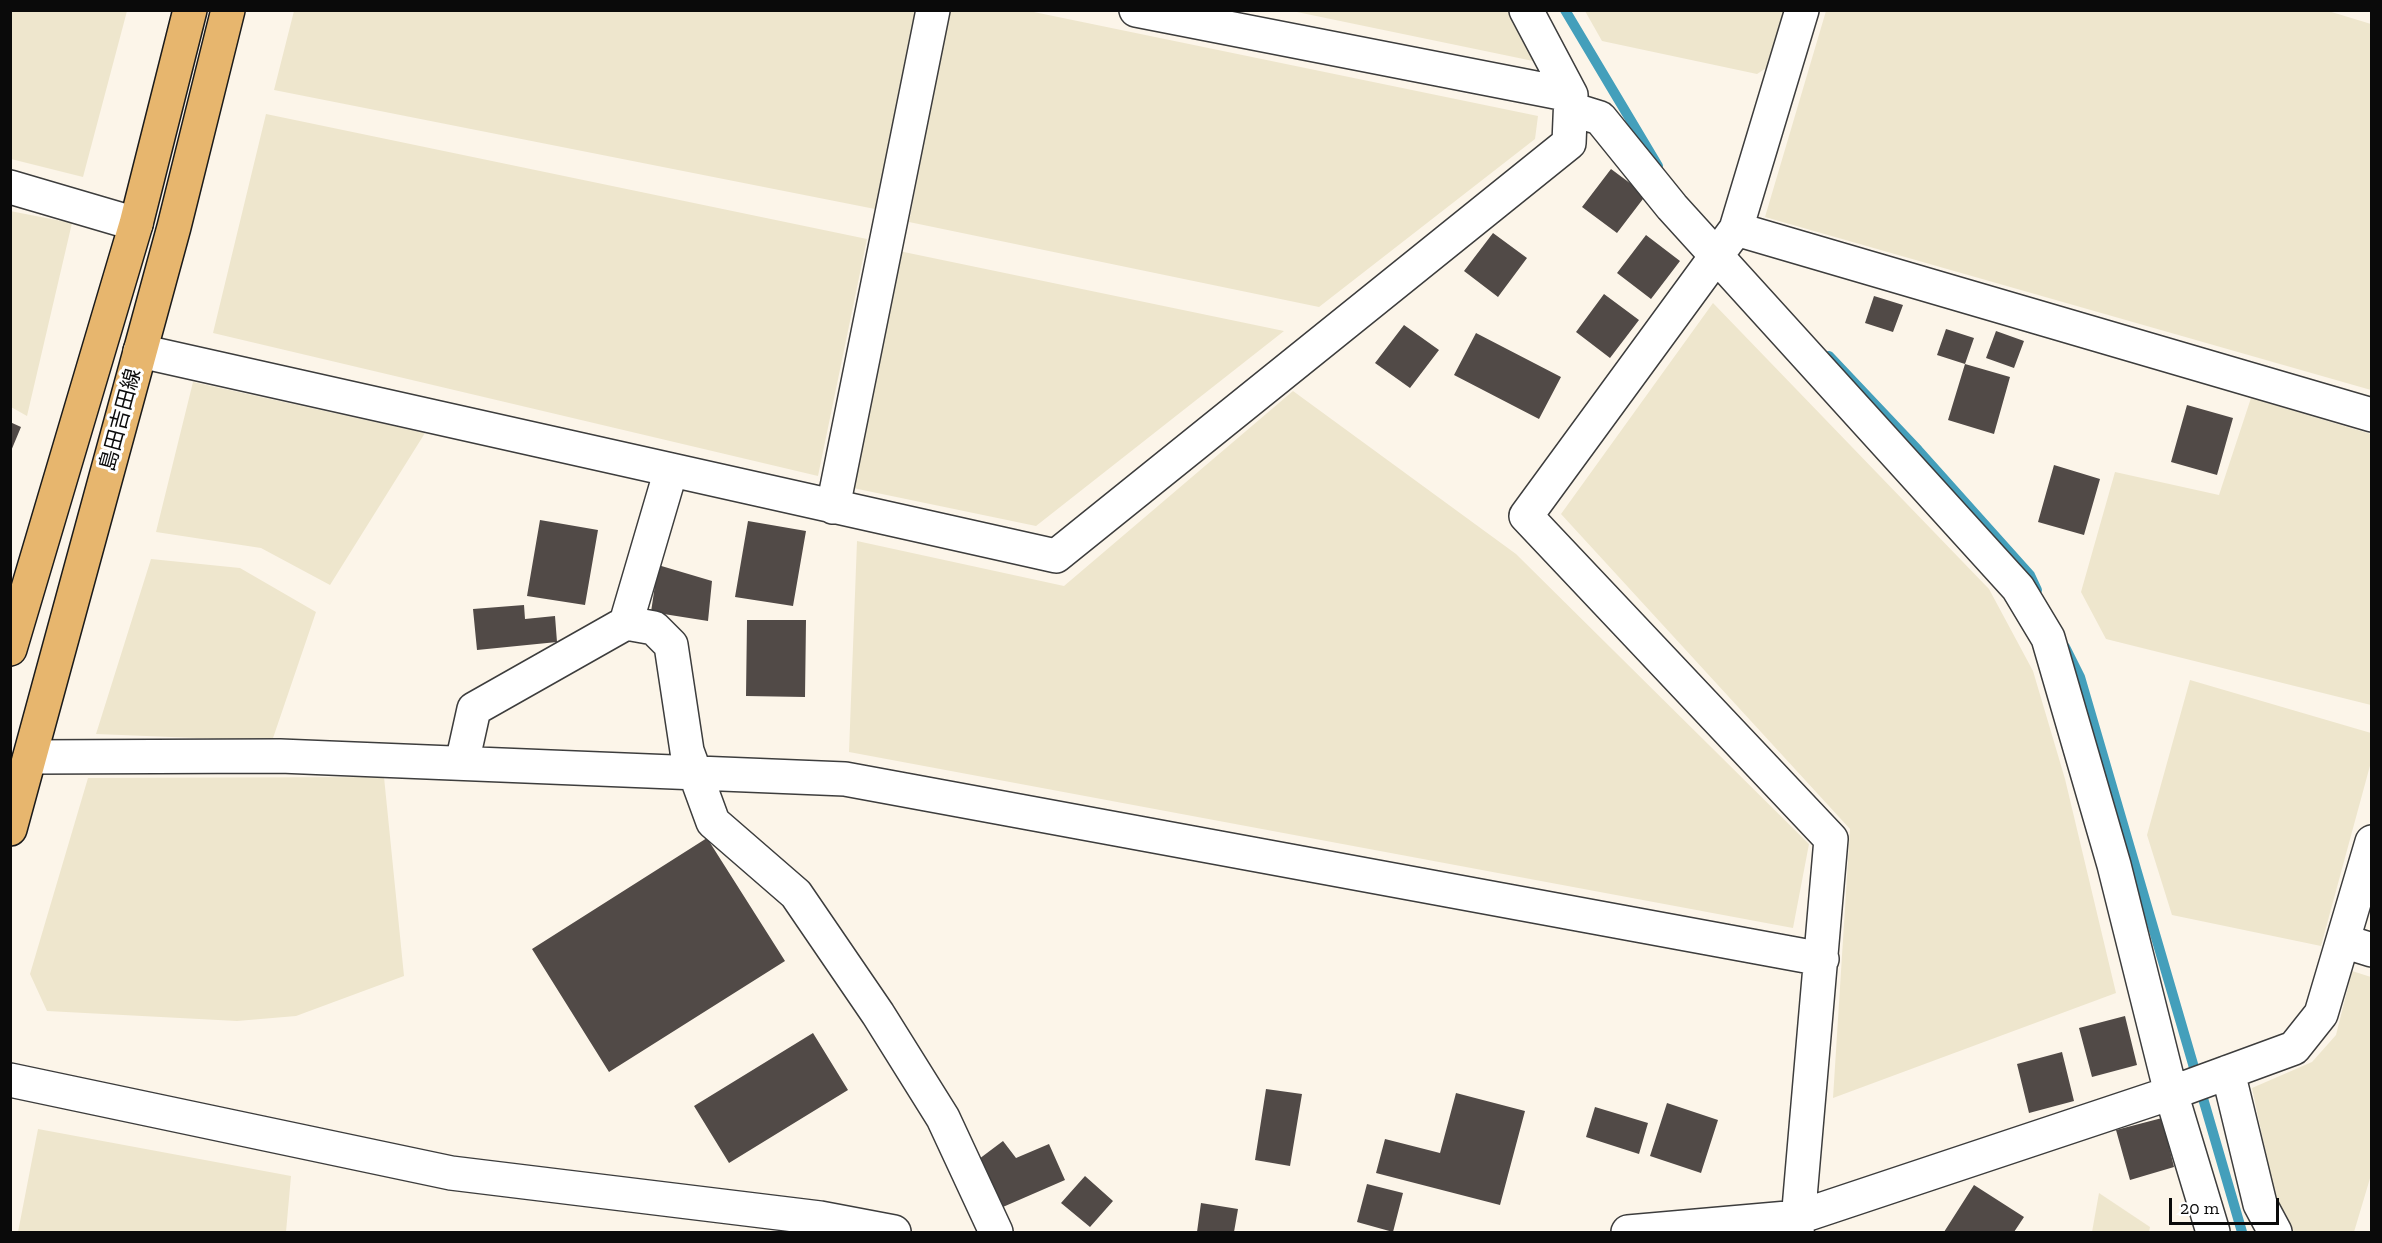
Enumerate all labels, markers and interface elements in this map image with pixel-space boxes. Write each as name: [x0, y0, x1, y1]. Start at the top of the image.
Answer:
street label: 島田吉田線: [95, 366, 147, 474]
scale bar: [2172, 1186, 2282, 1224]
text: 20 m: [2180, 1197, 2219, 1219]

